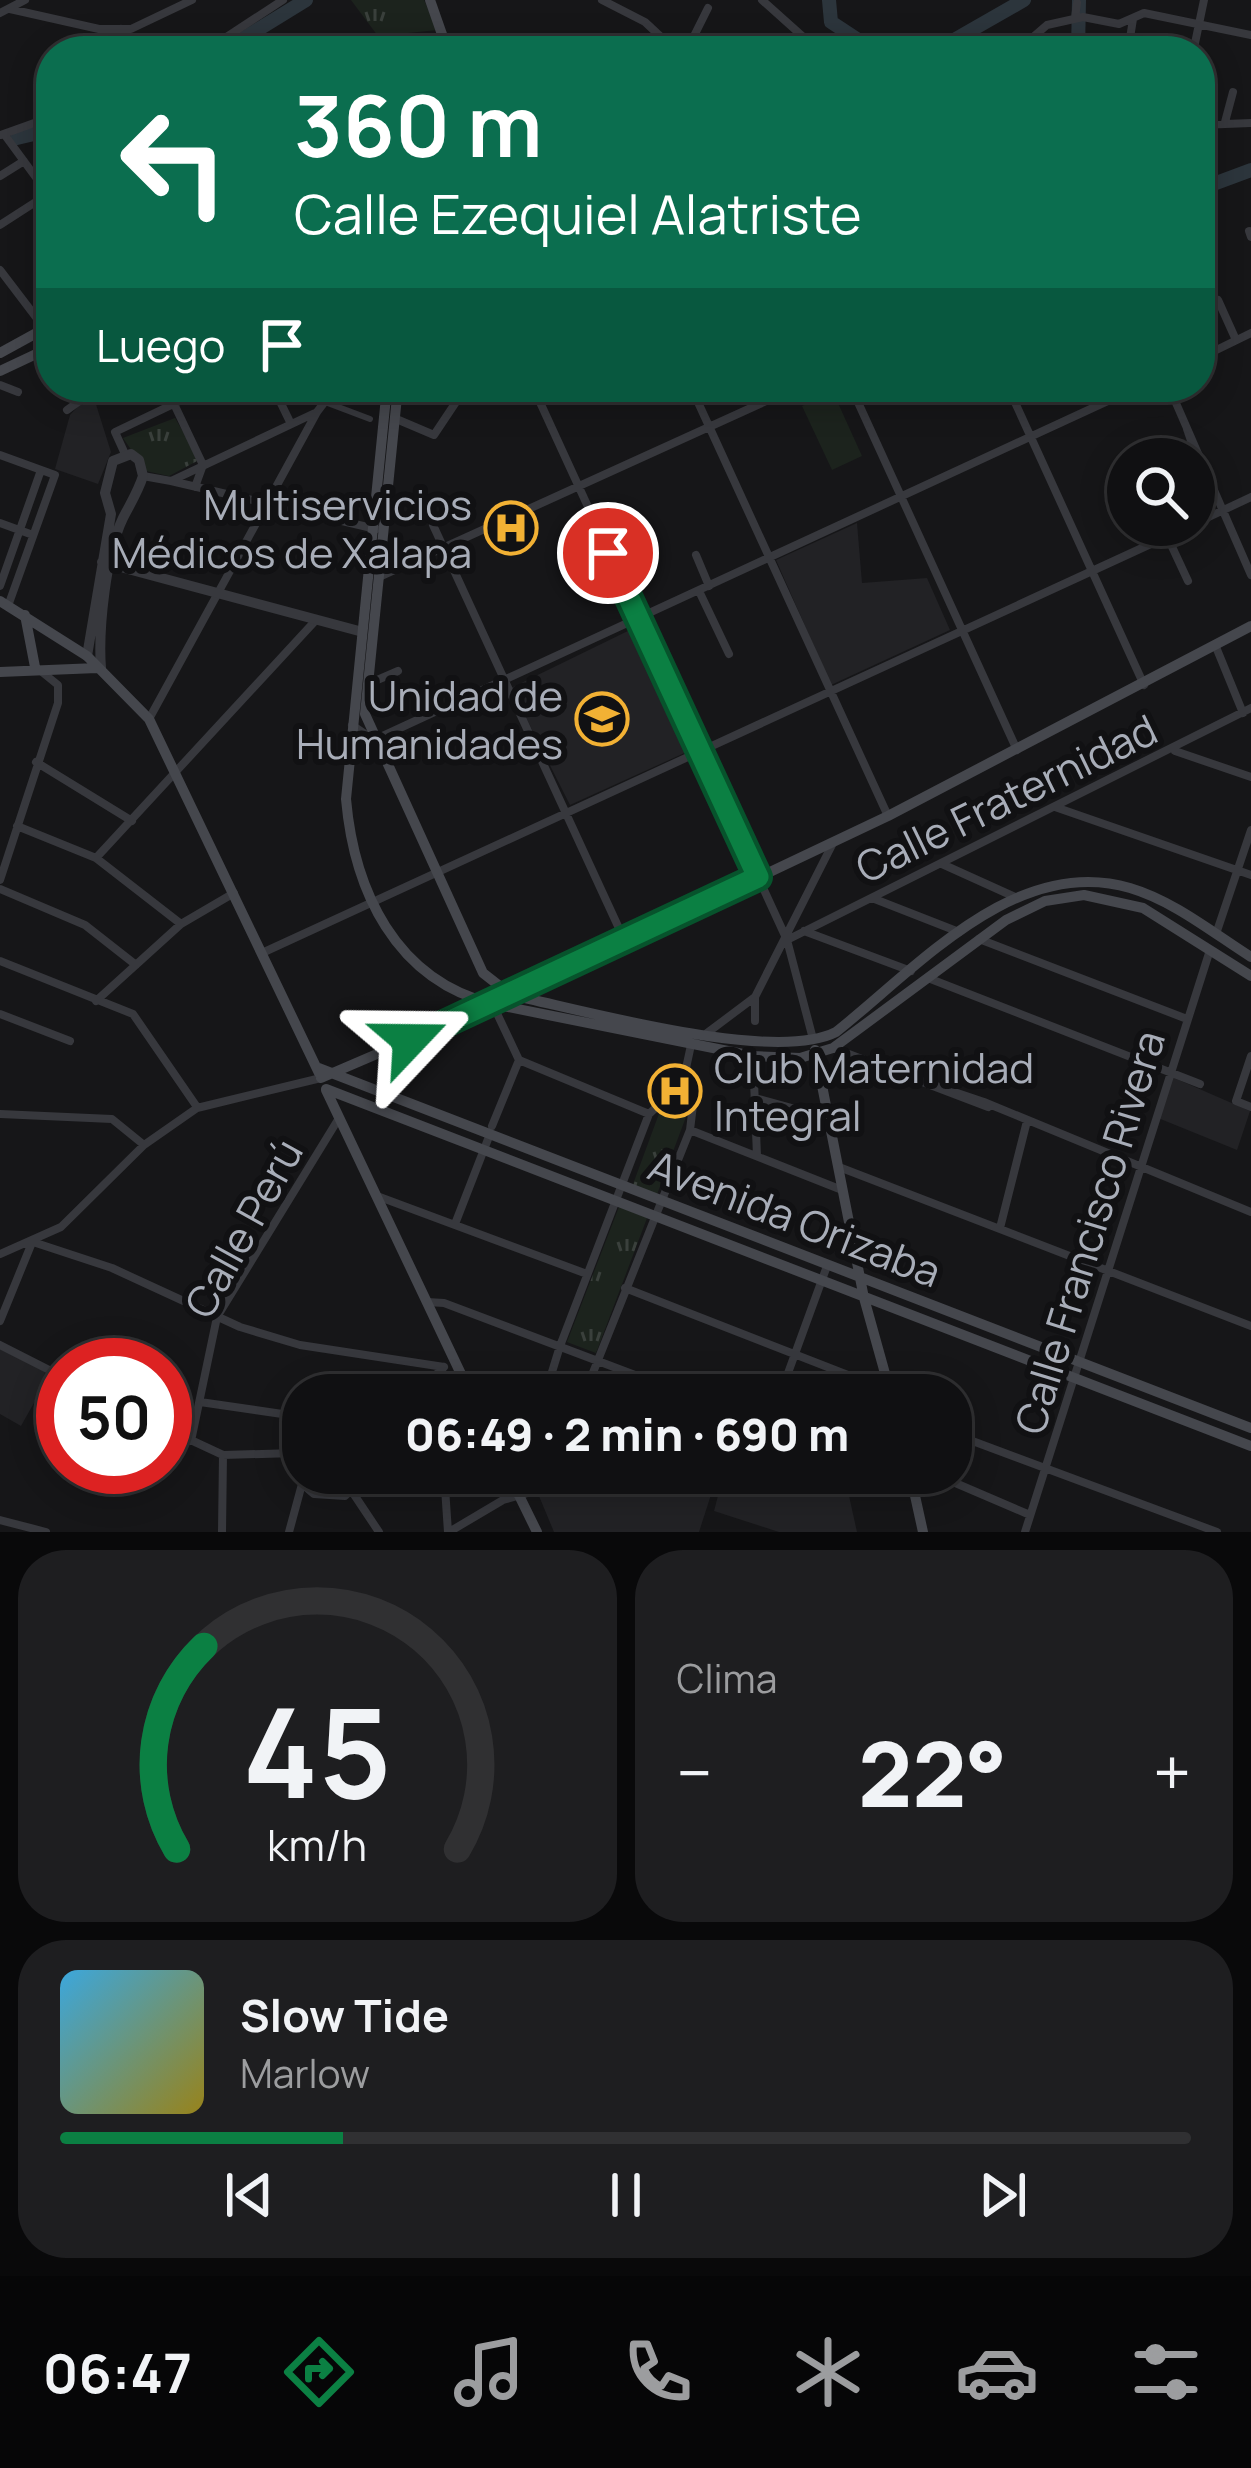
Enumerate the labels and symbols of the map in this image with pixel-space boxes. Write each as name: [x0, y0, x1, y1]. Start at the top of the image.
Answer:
place label: Multiservicios Médicos de Xalapa: [112, 475, 472, 581]
hospital icon: Multiservicios Médicos de Xalapa: [483, 500, 539, 556]
pin: [557, 502, 659, 604]
place label: Unidad de Humanidades: [296, 666, 563, 772]
school or university icon: Unidad de Humanidades: [574, 691, 630, 747]
street label: Calle Fraternidad: [846, 700, 1166, 896]
position arrow: [347, 977, 473, 1103]
street label: Calle Francisco Rivera: [1000, 1023, 1178, 1441]
place label: Club Maternidad Integral: [714, 1038, 1034, 1144]
hospital icon: Club Maternidad Integral: [647, 1063, 703, 1119]
street label: Calle Perú: [170, 1128, 316, 1328]
street label: Avenida Orizaba: [641, 1136, 949, 1300]
speed limit sign: 50: [36, 1338, 192, 1494]

